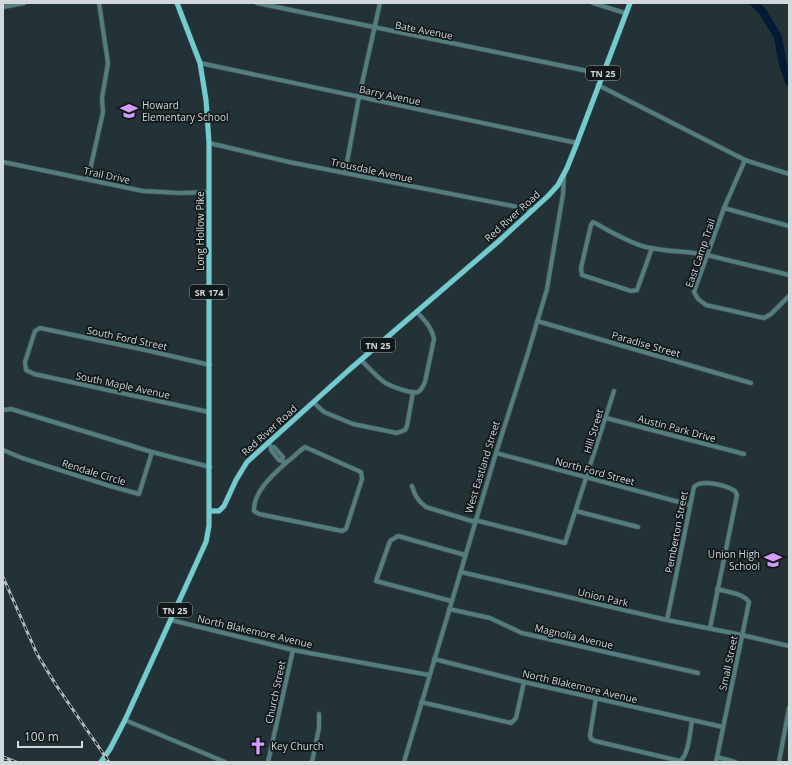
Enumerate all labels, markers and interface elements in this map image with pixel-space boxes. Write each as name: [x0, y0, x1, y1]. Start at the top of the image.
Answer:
street label: Bate Avenue: [394, 18, 454, 43]
road number: TN 25: [586, 66, 620, 80]
street label: Barry Avenue: [358, 82, 422, 108]
place label: Howard Elementary School: [142, 98, 228, 124]
school or university icon: Howard Elementary School: [119, 101, 139, 121]
street label: Trousdale Avenue: [330, 154, 415, 186]
street label: Trail Drive: [82, 163, 132, 187]
street label: Red River Road: [481, 187, 543, 245]
street label: Long Hollow Pike: [193, 191, 207, 271]
street label: East Camp Trail: [682, 217, 718, 289]
road number: SR 174: [190, 285, 228, 299]
street label: South Ford Street: [86, 323, 169, 353]
street label: Paradise Street: [610, 328, 682, 361]
road number: TN 25: [361, 338, 395, 352]
street label: South Maple Avenue: [75, 368, 172, 402]
street label: Red River Road: [238, 401, 300, 459]
street label: Hill Street: [580, 407, 606, 455]
street label: Austin Park Drive: [637, 411, 718, 445]
street label: West Eastland Street: [461, 419, 503, 515]
street label: North Ford Street: [554, 454, 637, 488]
street label: Rendale Circle: [60, 456, 128, 488]
street label: Pemberton Street: [661, 490, 691, 574]
place label: Union High School: [708, 547, 760, 573]
school or university icon: Union High School: [763, 550, 783, 570]
street label: Union Park: [576, 584, 630, 610]
road number: TN 25: [158, 603, 192, 617]
street label: North Blakemore Avenue: [196, 611, 314, 651]
street label: Magnolia Avenue: [533, 620, 615, 652]
street label: Small Street: [715, 634, 741, 692]
street label: Church Street: [261, 659, 289, 725]
street label: North Blakemore Avenue: [521, 666, 639, 706]
scale bar: [18, 723, 82, 749]
text: 100 m: [24, 728, 59, 745]
church icon: Key Church: [248, 736, 268, 756]
place label: Key Church: [271, 739, 324, 753]

